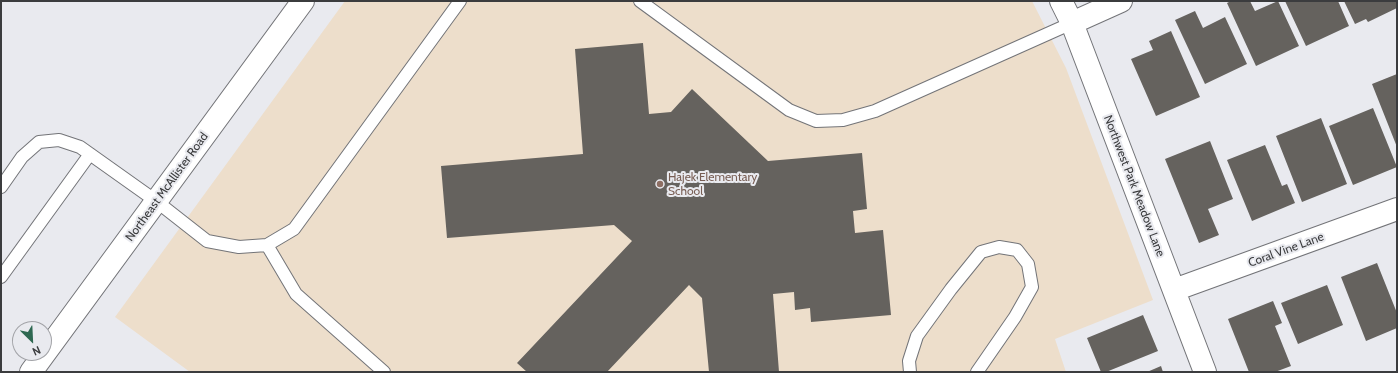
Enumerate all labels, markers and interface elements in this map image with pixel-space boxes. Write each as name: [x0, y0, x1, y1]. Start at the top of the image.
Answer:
street label: Northwest Park Meadow Lane: [1100, 113, 1168, 259]
street label: Northeast McAllister Road: [123, 130, 211, 244]
place label: Hajek Elementary School: [668, 170, 757, 198]
marker: Hajek Elementary School: [655, 179, 665, 189]
street label: Coral Vine Lane: [1246, 230, 1326, 270]
north arrow: [12, 321, 52, 361]
text: N: [30, 343, 43, 359]

